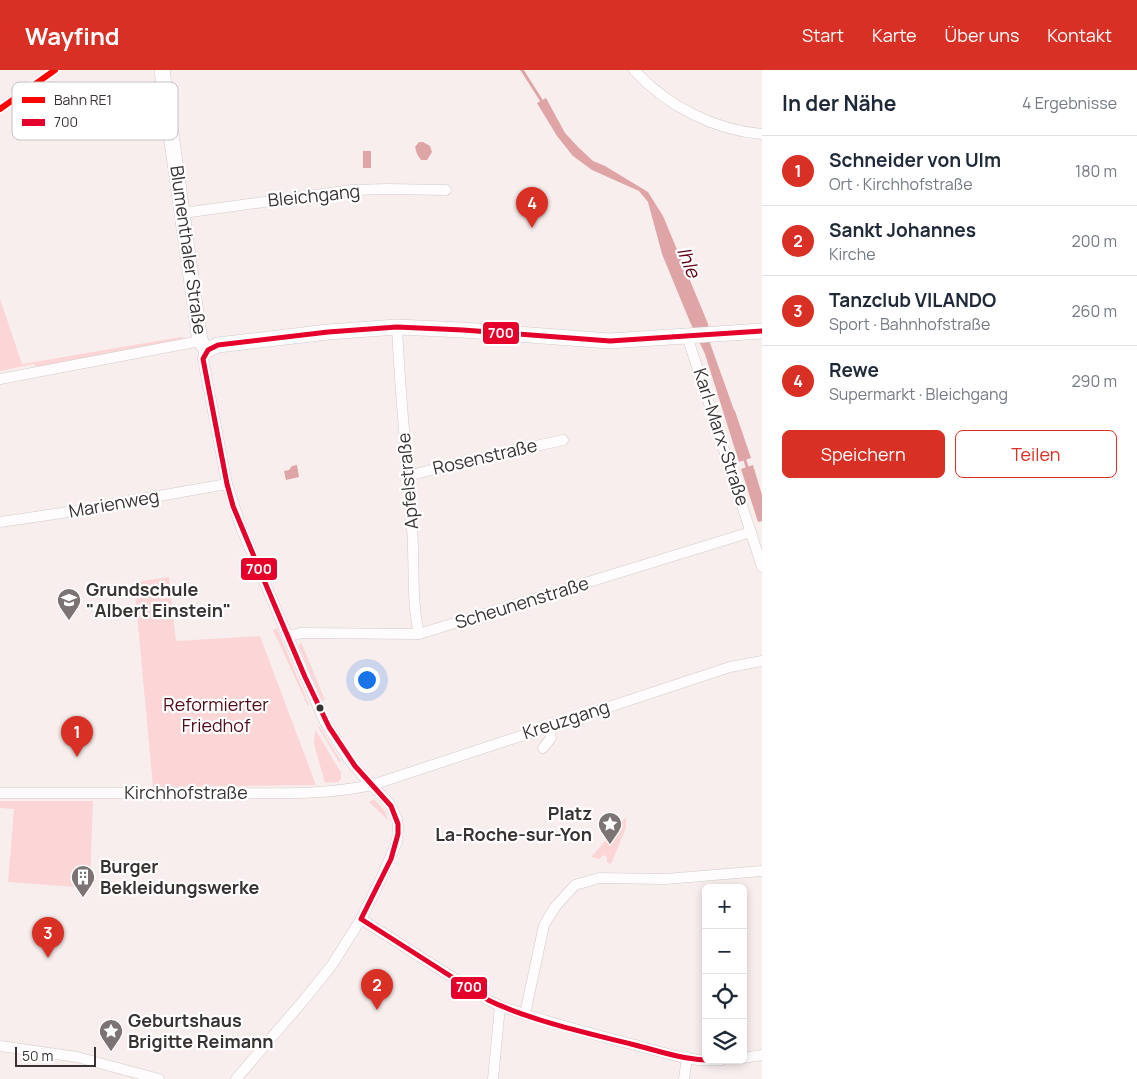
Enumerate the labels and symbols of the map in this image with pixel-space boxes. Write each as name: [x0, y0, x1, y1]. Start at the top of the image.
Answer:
legend: [12, 82, 178, 140]
text: Bahn RE1: [54, 90, 112, 109]
text: 700: [54, 112, 78, 131]
street label: Blumenthaler Straße: [165, 164, 213, 336]
street label: Bleichgang: [267, 178, 361, 212]
pin: 4: [516, 187, 548, 228]
water label: Ihle: [671, 243, 708, 283]
line badge: 700: [482, 321, 520, 345]
text: 700: [488, 323, 514, 342]
street label: Karl-Marx-Straße: [688, 365, 756, 509]
street label: Apfelstraße: [391, 432, 423, 530]
street label: Rosenstraße: [430, 432, 539, 480]
street label: Marienweg: [67, 483, 161, 523]
line badge: 700: [240, 557, 278, 581]
text: 700: [246, 559, 272, 578]
street label: Scheunenstraße: [452, 570, 591, 634]
place label: Grundschule "Albert Einstein": [86, 577, 231, 622]
school or university icon: Grundschule "Albert Einstein": [56, 587, 82, 621]
your location: [354, 667, 380, 693]
park label: Reformierter Friedhof: [163, 692, 269, 737]
street label: Kreuzgang: [519, 694, 612, 744]
unlabelled marker: [315, 703, 325, 713]
pin: 1: [61, 716, 93, 757]
street label: Kirchhofstraße: [124, 780, 248, 804]
place label: Platz La-Roche-sur-Yon: [435, 801, 592, 846]
place icon: Platz La-Roche-sur-Yon: [597, 811, 623, 845]
place label: Burger Bekleidungswerke: [100, 854, 260, 899]
building icon: Burger Bekleidungswerke: [70, 864, 96, 898]
pin: 3: [32, 917, 64, 958]
pin: 2: [361, 969, 393, 1010]
line badge: 700: [450, 976, 488, 1000]
text: 700: [456, 977, 482, 996]
place label: Geburtshaus Brigitte Reimann: [128, 1008, 274, 1053]
place icon: Geburtshaus Brigitte Reimann: [98, 1018, 124, 1052]
scale bar: [15, 1044, 96, 1067]

